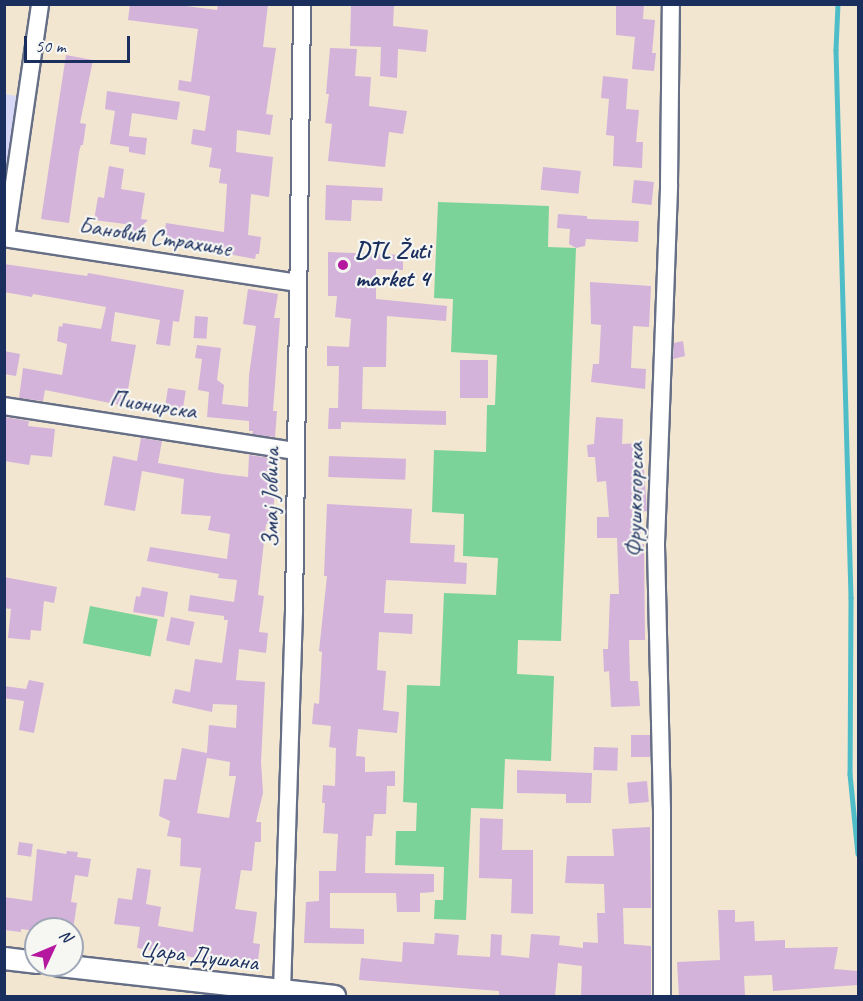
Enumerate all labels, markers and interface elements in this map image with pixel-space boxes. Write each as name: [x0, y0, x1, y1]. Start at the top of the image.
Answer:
scale bar: [27, 24, 134, 62]
text: 50 m: [35, 35, 66, 57]
street label: Бановић Страхиње: [77, 211, 233, 263]
place label: DTL Žuti market 4: [355, 237, 430, 293]
marker: DTL Žuti market 4: [336, 258, 350, 272]
street label: Пионирска: [107, 384, 199, 426]
street label: Фрушкогорска: [620, 442, 650, 558]
street label: Змај Јовина: [257, 448, 285, 548]
north arrow: [24, 917, 84, 977]
text: N: [55, 925, 76, 946]
street label: Цара Душана: [138, 934, 260, 978]

